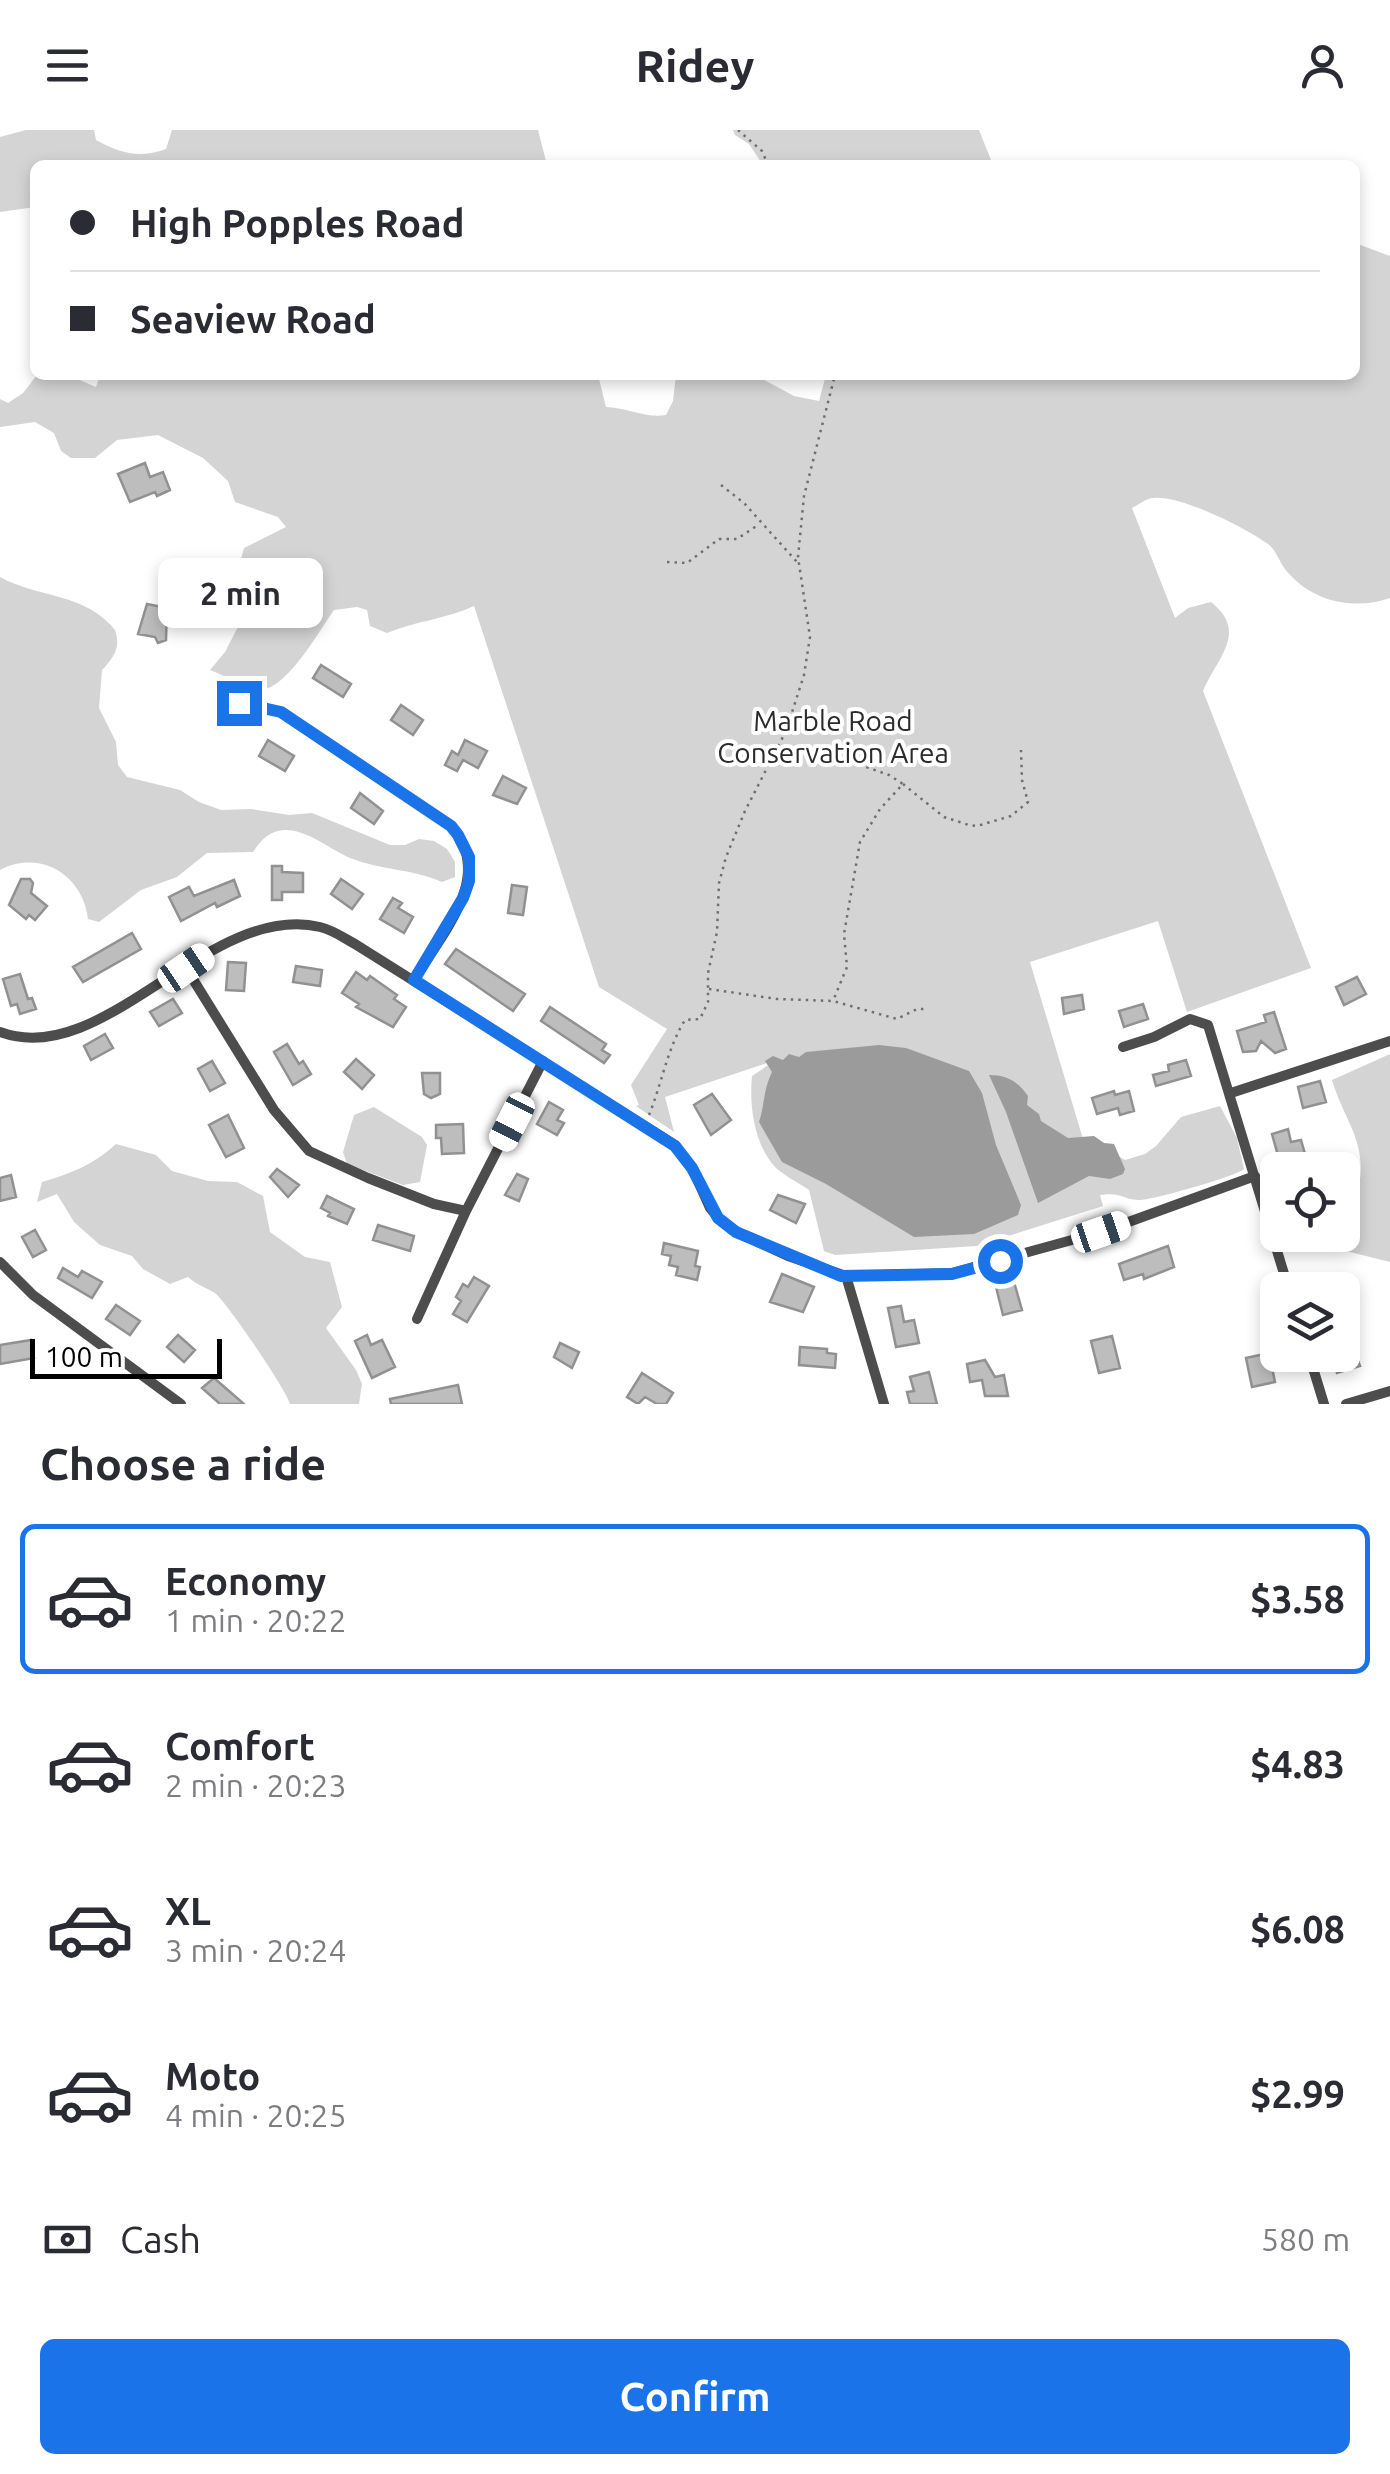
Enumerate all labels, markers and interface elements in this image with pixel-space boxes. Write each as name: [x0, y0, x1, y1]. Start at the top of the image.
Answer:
icon: menu: [40, 38, 95, 93]
icon: person: [1295, 38, 1350, 93]
text: Ridey: [636, 40, 754, 91]
text: High Popples Road: [130, 202, 464, 244]
text: Seaview Road: [130, 298, 376, 340]
callout: 2 min: [156, 558, 322, 628]
text: 2 min: [200, 575, 281, 611]
route end: [217, 681, 262, 726]
park label: Marble Road Conservation Area: [717, 705, 949, 768]
car: [153, 939, 219, 997]
car: [485, 1088, 539, 1156]
map controls: [1260, 1152, 1360, 1372]
button: locate: [1260, 1152, 1360, 1252]
car: [1068, 1208, 1134, 1256]
route start: [978, 1239, 1023, 1284]
button: layers: [1260, 1272, 1360, 1372]
scale bar: [30, 1334, 222, 1378]
text: 100 m: [45, 1341, 123, 1372]
text: Choose a ride: [40, 1438, 326, 1489]
icon: car: [45, 1554, 135, 1644]
text: Economy: [165, 1560, 326, 1602]
text: $3.58: [1250, 1578, 1345, 1620]
text: 1 min · 20:22: [165, 1602, 347, 1638]
icon: car: [45, 1719, 135, 1809]
text: Comfort: [165, 1725, 315, 1767]
text: $4.83: [1250, 1743, 1345, 1785]
text: 2 min · 20:23: [165, 1767, 347, 1803]
icon: car: [45, 1884, 135, 1974]
text: XL: [165, 1890, 211, 1932]
text: $6.08: [1250, 1908, 1345, 1950]
text: 3 min · 20:24: [165, 1932, 347, 1968]
icon: car: [45, 2049, 135, 2139]
text: Moto: [165, 2055, 260, 2097]
text: $2.99: [1250, 2073, 1345, 2115]
text: 4 min · 20:25: [165, 2097, 347, 2133]
icon: cash: [40, 2212, 95, 2267]
text: Cash: [120, 2218, 201, 2260]
text: 580 m: [1261, 2221, 1350, 2257]
button: Confirm: [40, 2339, 1350, 2454]

